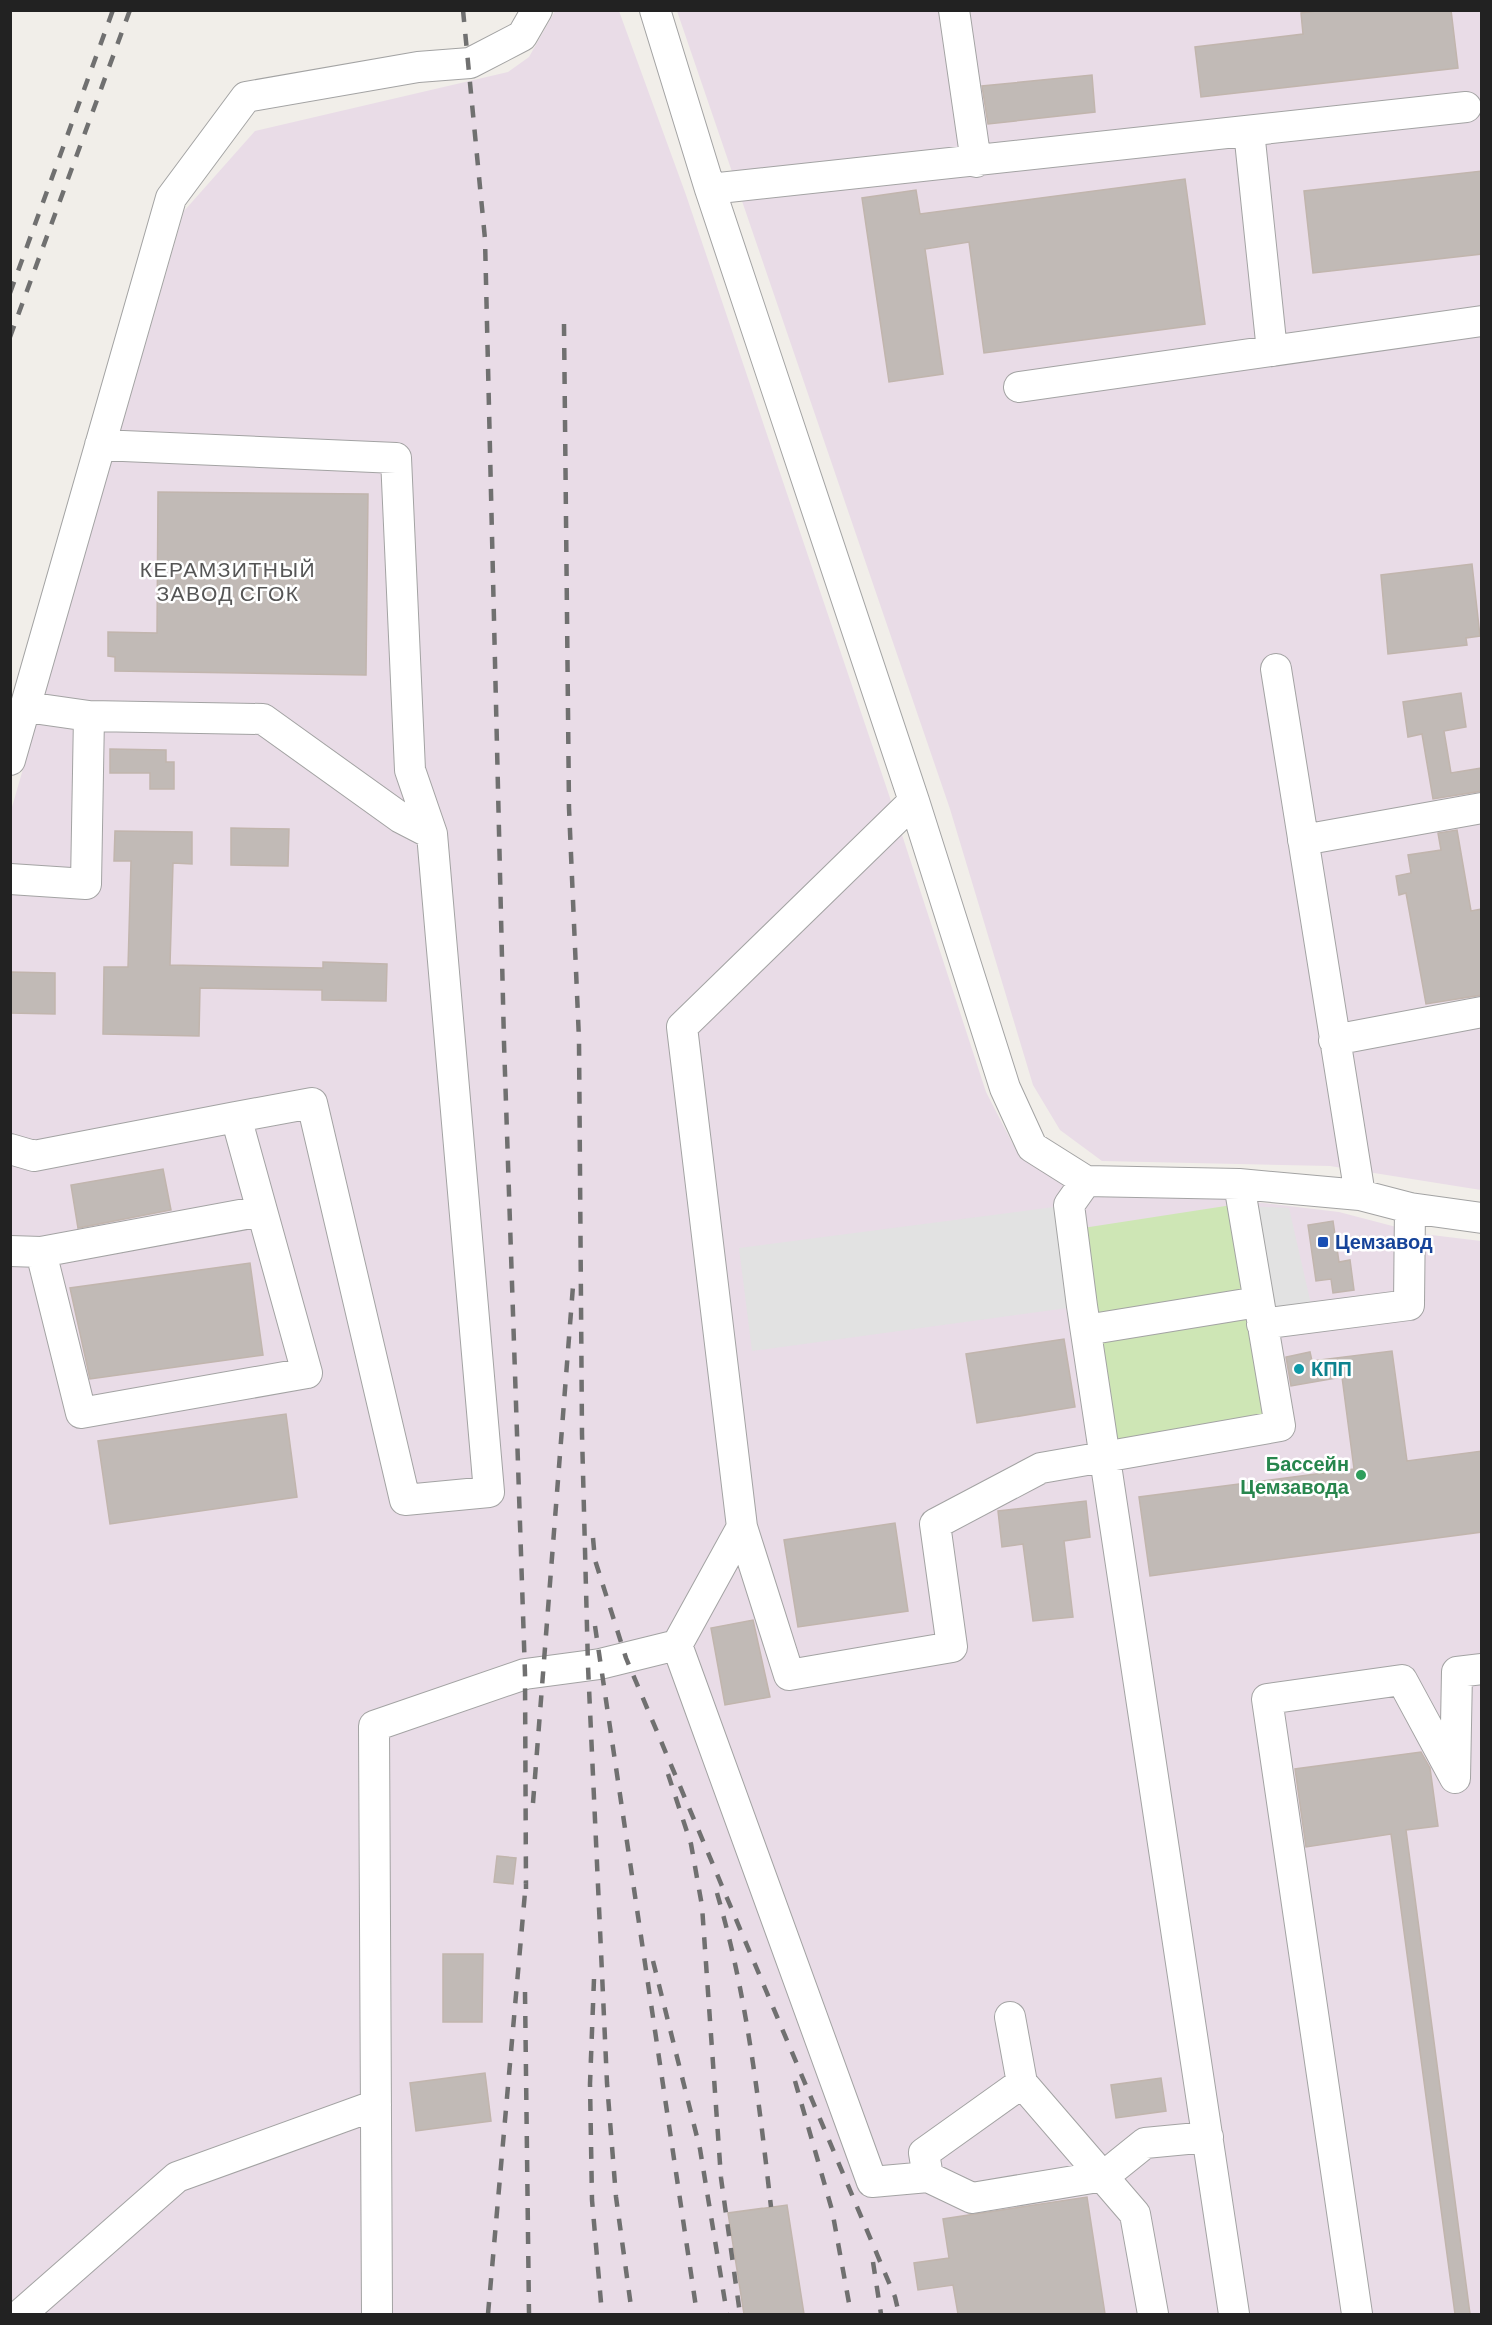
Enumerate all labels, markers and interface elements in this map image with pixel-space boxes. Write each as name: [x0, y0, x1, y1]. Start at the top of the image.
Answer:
district label: КЕРАМЗИТНЫЙ ЗАВОД СГОК: [140, 556, 316, 605]
place label: Цемзавод: [1335, 1229, 1433, 1253]
marker: Цемзавод: [1316, 1235, 1330, 1249]
place label: КПП: [1311, 1356, 1352, 1380]
marker: КПП: [1292, 1362, 1306, 1376]
place label: Бассейн Цемзавода: [1240, 1451, 1350, 1498]
marker: Бассейн Цемзавода: [1354, 1468, 1368, 1482]

